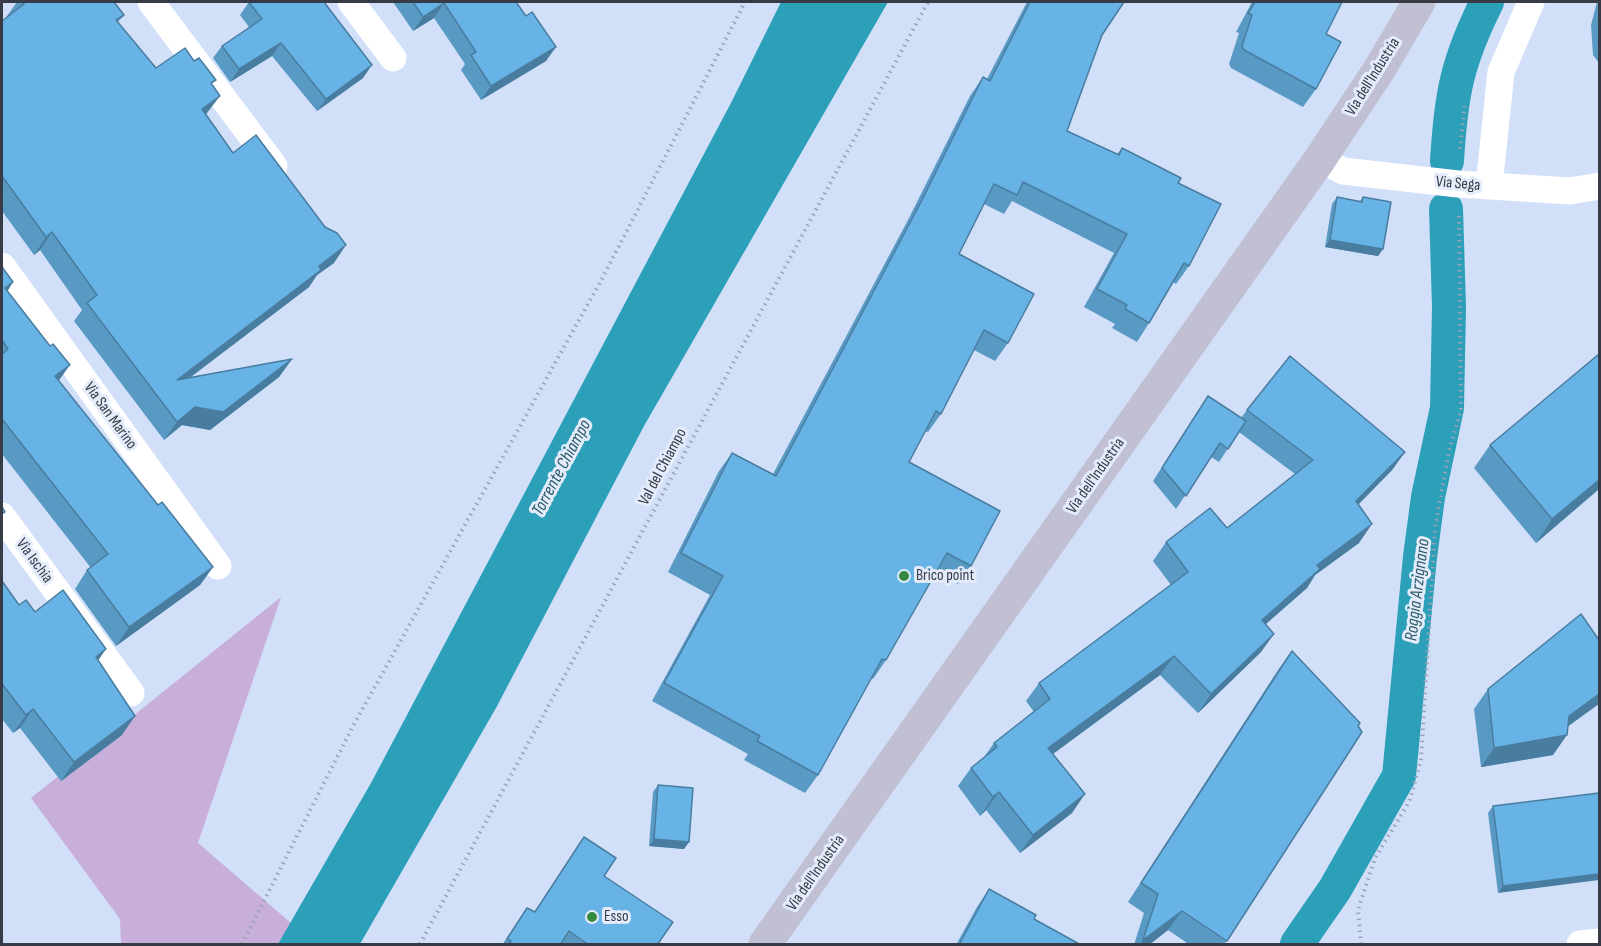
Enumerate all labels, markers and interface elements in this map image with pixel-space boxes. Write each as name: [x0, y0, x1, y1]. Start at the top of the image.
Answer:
street label: Via dell'Industria: [1341, 34, 1405, 120]
street label: Via Sega: [1435, 172, 1481, 196]
street label: Via San Marino: [79, 379, 141, 453]
water label: Torrente Chiampo: [528, 416, 596, 520]
street label: Val del Chiampo: [635, 425, 691, 509]
street label: Via dell'Industria: [1063, 434, 1129, 518]
street label: Via Ischia: [11, 535, 57, 587]
water label: Roggia Arzignano: [1401, 538, 1435, 642]
place label: Brico point: [916, 566, 974, 586]
marker: Brico point: [897, 569, 911, 583]
street label: Via dell'Industria: [783, 831, 849, 915]
place label: Esso: [604, 907, 629, 927]
marker: Esso: [585, 910, 599, 924]

